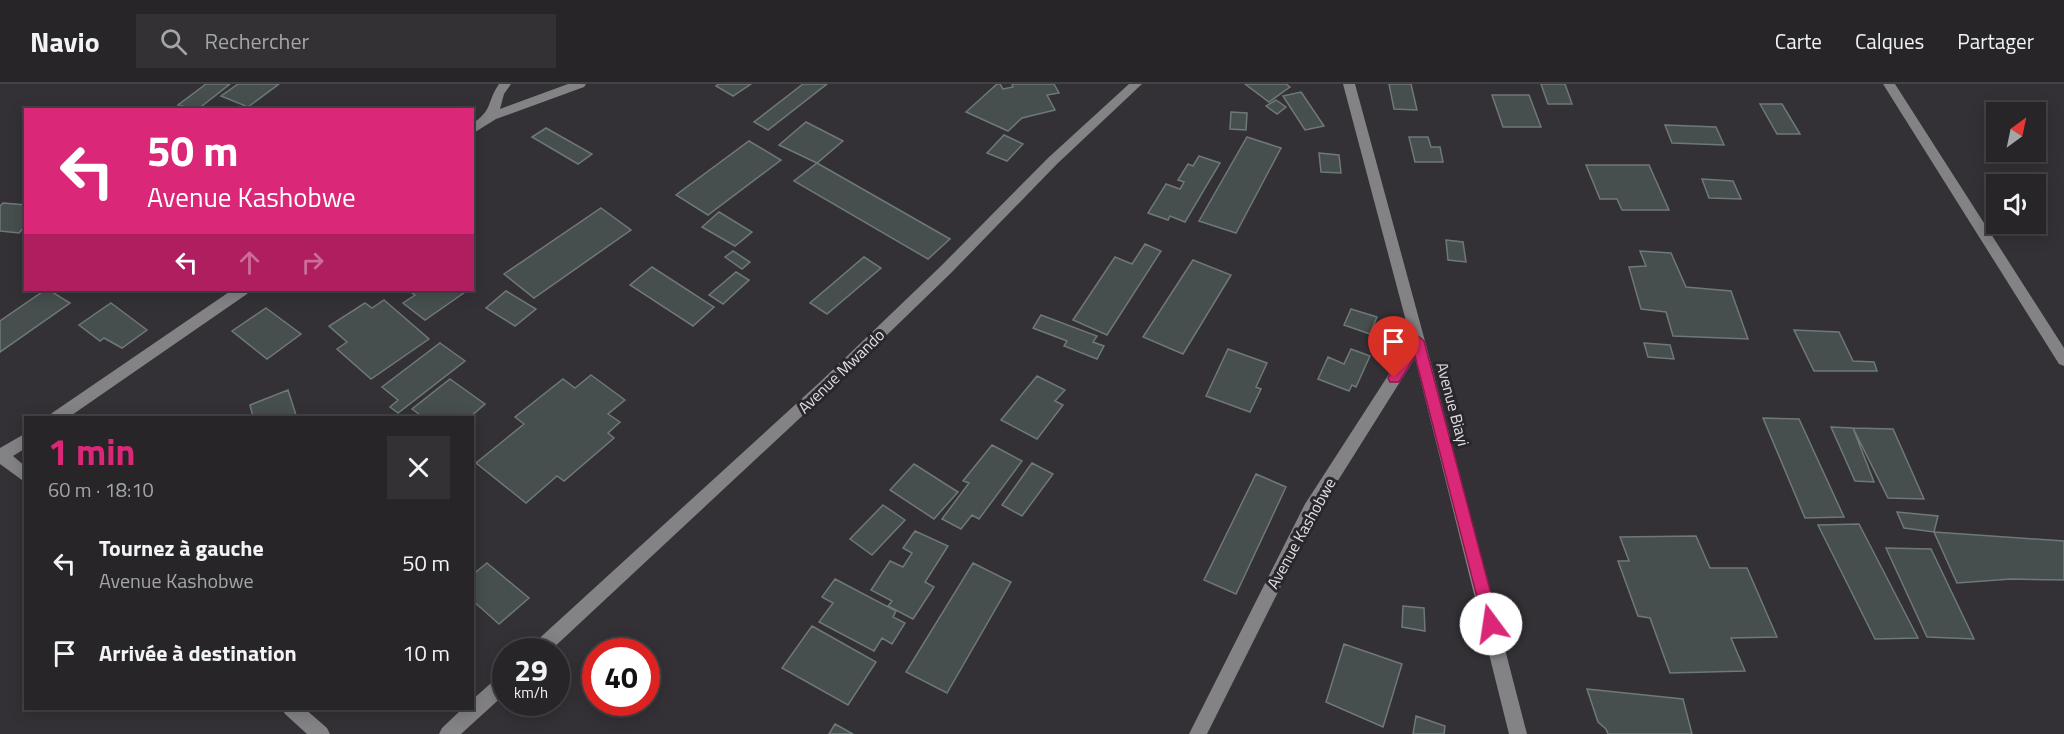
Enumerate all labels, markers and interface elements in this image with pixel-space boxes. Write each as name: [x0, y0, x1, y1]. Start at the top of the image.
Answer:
search box: [136, 14, 556, 68]
text: Navio: [30, 20, 100, 63]
text: Rechercher: [205, 24, 309, 58]
icon: search: [157, 25, 190, 58]
text: Carte: [1775, 25, 1822, 57]
text: Calques: [1855, 25, 1924, 57]
text: Partager: [1957, 25, 2034, 57]
north arrow: [1986, 102, 2046, 162]
map controls: [1986, 102, 2046, 234]
text: 50 m: [147, 118, 239, 182]
icon: left: [48, 132, 126, 210]
button: sound: [1986, 174, 2046, 234]
text: Avenue Kashobwe: [147, 176, 356, 217]
icon: left: [170, 246, 203, 279]
icon: ahead: [233, 246, 266, 279]
icon: right: [296, 246, 329, 279]
pin: [1368, 316, 1419, 378]
street label: Avenue Mwando: [792, 323, 890, 419]
icon: arrive: [1377, 325, 1410, 358]
street label: Avenue Biayi: [1430, 359, 1476, 449]
text: 1 min: [48, 424, 135, 479]
button: close: [387, 436, 450, 499]
street label: Avenue Kashobwe: [1261, 473, 1341, 593]
text: 60 m · 18:10: [48, 474, 154, 505]
text: Tournez à gauche: [99, 531, 264, 565]
text: 50 m: [402, 546, 450, 580]
icon: left: [48, 547, 81, 580]
text: Avenue Kashobwe: [99, 565, 254, 596]
position arrow: [1459, 592, 1523, 656]
text: Arrivée à destination: [99, 636, 297, 670]
text: 10 m: [402, 636, 450, 670]
icon: arrive: [48, 637, 81, 670]
speed limit sign: 40: [582, 638, 660, 716]
text: 29: [514, 647, 548, 693]
text: km/h: [514, 681, 548, 704]

